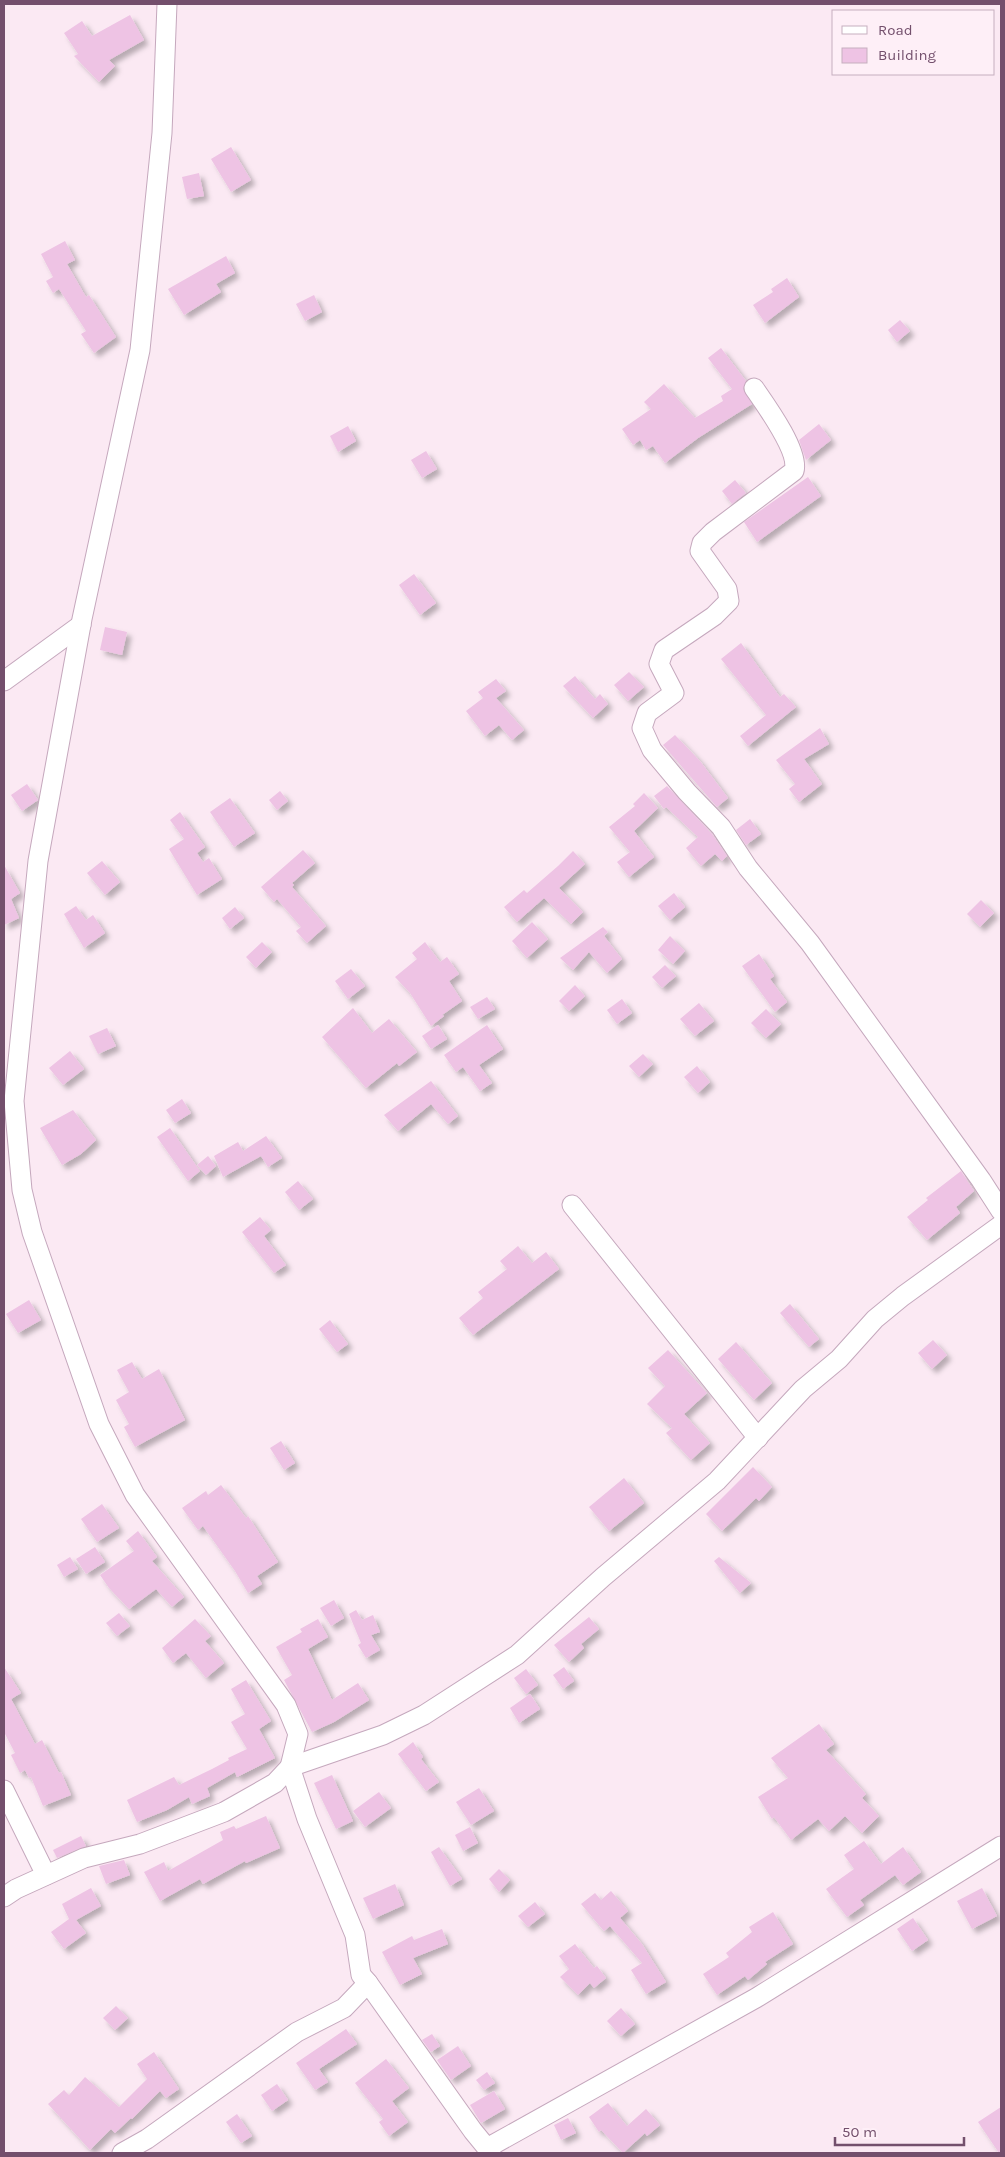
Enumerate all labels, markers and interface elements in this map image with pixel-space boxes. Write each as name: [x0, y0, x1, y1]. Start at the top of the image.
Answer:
legend: [832, 10, 995, 75]
text: Road: [878, 21, 913, 39]
text: Building: [878, 46, 936, 64]
scale bar: [835, 2114, 964, 2146]
text: 50 m: [842, 2123, 877, 2141]

